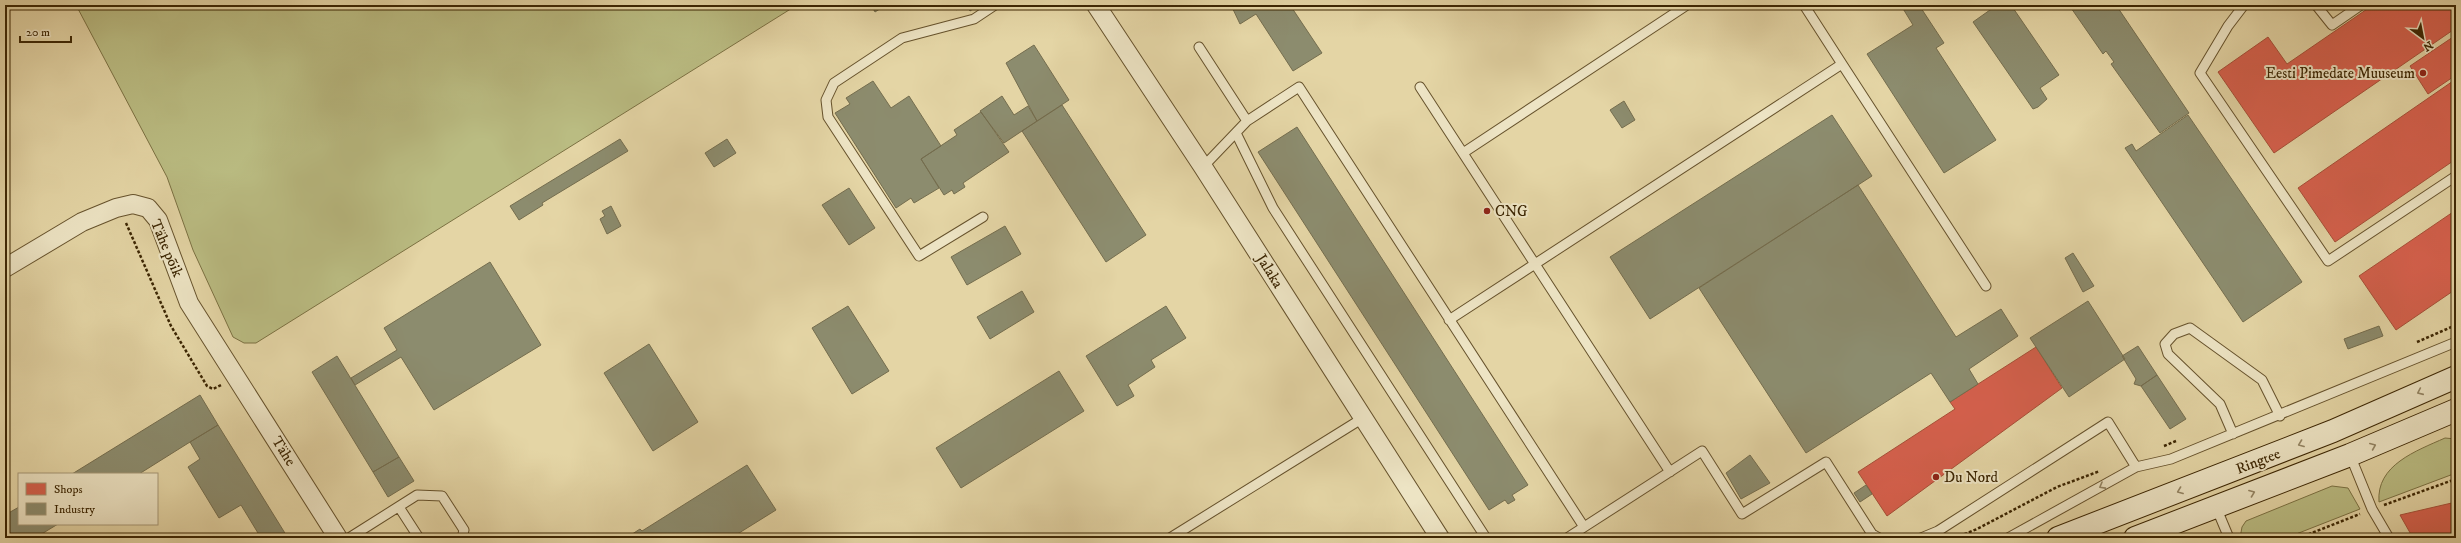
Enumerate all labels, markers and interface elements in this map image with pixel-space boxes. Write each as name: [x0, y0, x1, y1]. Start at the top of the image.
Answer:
scale bar: [20, 18, 71, 44]
north arrow: [2403, 18, 2443, 58]
text: 20 m: [26, 25, 50, 40]
text: N: [2420, 37, 2435, 54]
place label: Eesti Pimedate Muuseum: [2265, 64, 2415, 83]
marker: Eesti Pimedate Muuseum: [2418, 68, 2428, 78]
place label: CNG: [1495, 202, 1528, 221]
marker: CNG: [1482, 206, 1492, 216]
street label: Tähe põik: [146, 216, 187, 280]
street label: Jalaka: [1251, 249, 1288, 292]
one-way arrow: [2417, 388, 2424, 396]
street label: Tähe: [267, 433, 300, 470]
one-way arrow: [2298, 439, 2305, 447]
one-way arrow: [2370, 442, 2377, 450]
street label: Ringtee: [2233, 444, 2283, 479]
place label: Du Nord: [1944, 468, 1998, 487]
marker: Du Nord: [1931, 472, 1941, 482]
legend: [18, 473, 158, 525]
one-way arrow: [2099, 481, 2106, 488]
text: Shops: [54, 482, 82, 497]
one-way arrow: [2176, 487, 2183, 495]
one-way arrow: [2249, 489, 2256, 497]
text: Industry: [54, 502, 95, 517]

